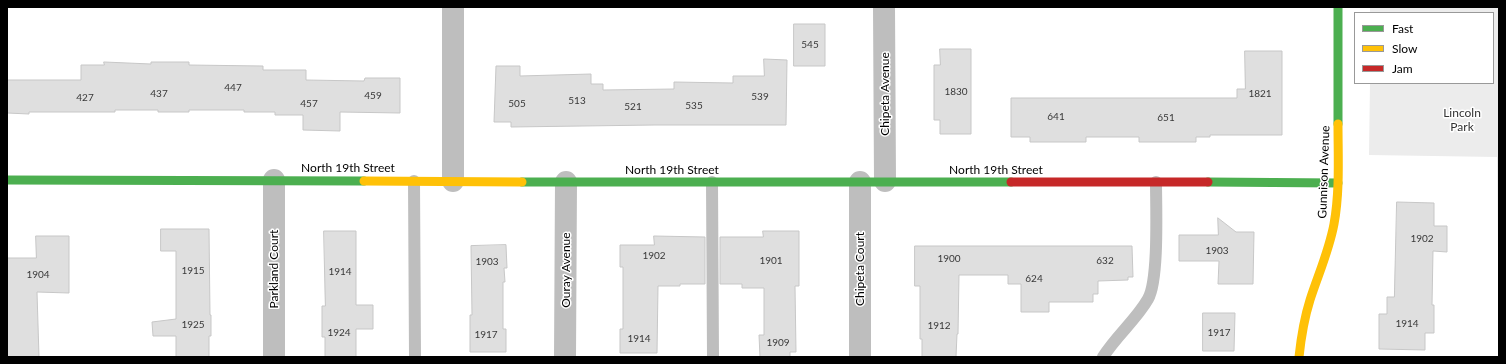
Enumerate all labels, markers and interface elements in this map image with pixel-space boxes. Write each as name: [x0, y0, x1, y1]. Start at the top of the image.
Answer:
legend: [1354, 12, 1494, 84]
text: Fast: [1392, 21, 1413, 36]
house number: 545: [801, 39, 819, 51]
text: Slow: [1392, 41, 1417, 56]
street label: Chipeta Avenue: [878, 52, 892, 136]
text: Jam: [1392, 61, 1413, 76]
house number: 447: [224, 82, 242, 94]
house number: 1830: [944, 86, 968, 98]
house number: 437: [150, 88, 168, 100]
house number: 1821: [1248, 88, 1272, 100]
house number: 459: [364, 90, 382, 102]
house number: 539: [751, 91, 769, 103]
house number: 427: [76, 92, 94, 104]
house number: 513: [568, 95, 586, 107]
house number: 457: [300, 98, 318, 110]
house number: 505: [508, 98, 526, 110]
house number: 535: [685, 100, 703, 112]
house number: 521: [624, 101, 642, 113]
park label: Lincoln Park: [1443, 106, 1481, 134]
house number: 641: [1047, 111, 1065, 123]
house number: 651: [1157, 112, 1175, 124]
street label: Gunnison Avenue: [1315, 125, 1333, 219]
street label: North 19th Street: [301, 161, 395, 175]
street label: North 19th Street: [625, 163, 719, 177]
street label: North 19th Street: [949, 163, 1043, 177]
street label: Parkland Court: [267, 230, 281, 308]
street label: Ouray Avenue: [559, 232, 573, 308]
street label: Chipeta Court: [853, 232, 867, 306]
house number: 1902: [1410, 233, 1434, 245]
house number: 1903: [1205, 245, 1229, 257]
house number: 1902: [642, 250, 666, 262]
house number: 1900: [937, 253, 961, 265]
house number: 1901: [759, 255, 783, 267]
house number: 632: [1096, 255, 1114, 267]
house number: 1903: [475, 256, 499, 268]
house number: 1915: [181, 265, 205, 277]
house number: 1914: [328, 266, 352, 278]
house number: 1904: [26, 269, 50, 281]
house number: 624: [1025, 273, 1043, 285]
house number: 1914: [1395, 318, 1419, 330]
house number: 1925: [181, 319, 205, 331]
house number: 1912: [927, 320, 951, 332]
house number: 1924: [327, 327, 351, 339]
house number: 1917: [1207, 327, 1231, 339]
house number: 1917: [474, 329, 498, 341]
house number: 1914: [627, 333, 651, 345]
house number: 1909: [766, 337, 790, 349]

